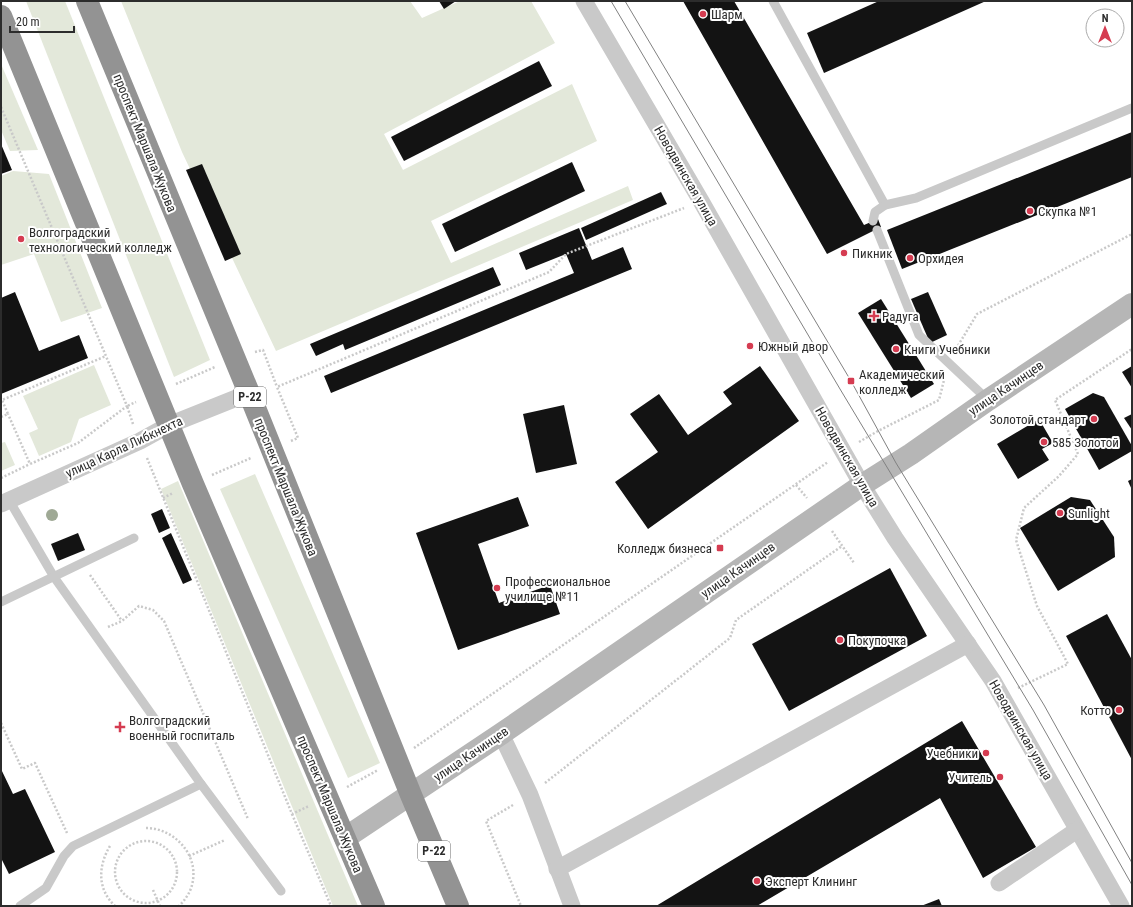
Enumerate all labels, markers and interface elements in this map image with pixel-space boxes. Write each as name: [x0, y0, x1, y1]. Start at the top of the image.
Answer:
place label: Шарм: [711, 7, 743, 22]
scale bar: [10, 8, 74, 34]
north arrow: [1085, 8, 1125, 48]
marker: Шарм: [698, 9, 708, 19]
text: N: [1102, 12, 1109, 25]
text: 20 m: [16, 15, 40, 29]
street label: проспект Маршала Жукова: [110, 72, 180, 214]
street label: Новодвинская улица: [651, 123, 721, 229]
place label: Скупка №1: [1038, 204, 1097, 219]
marker: Скупка №1: [1025, 206, 1035, 216]
place label: Волгоградский технологический колледж: [29, 225, 172, 255]
marker: Волгоградский технологический колледж: [16, 234, 26, 244]
place label: Пикник: [852, 246, 893, 261]
marker: Пикник: [839, 248, 849, 258]
place label: Орхидея: [918, 251, 964, 266]
marker: Орхидея: [905, 253, 915, 263]
place label: Радуга: [882, 309, 919, 324]
marker: Радуга: [869, 311, 879, 321]
place label: Южный двор: [758, 339, 828, 354]
marker: Южный двор: [745, 341, 755, 351]
place label: Книги Учебники: [904, 342, 990, 357]
marker: Книги Учебники: [891, 344, 901, 354]
street label: улица Качинцев: [966, 357, 1046, 419]
place label: Академический колледж: [859, 367, 945, 397]
marker: Академический колледж: [846, 376, 856, 386]
road number: Р-22: [234, 387, 266, 407]
street label: Новодвинская улица: [812, 404, 882, 510]
place label: Золотой стандарт: [990, 412, 1086, 427]
street label: улица Карла Либкнехта: [63, 413, 185, 481]
marker: Золотой стандарт: [1089, 414, 1099, 424]
street label: проспект Маршала Жукова: [251, 416, 321, 558]
place label: 585 Золотой: [1052, 435, 1119, 450]
marker: 585 Золотой: [1039, 437, 1049, 447]
place label: Sunlight: [1068, 506, 1110, 521]
marker: Sunlight: [1055, 508, 1065, 518]
street label: улица Качинцев: [698, 539, 778, 601]
place label: Колледж бизнеса: [617, 541, 712, 556]
marker: Колледж бизнеса: [715, 543, 725, 553]
place label: Профессиональное училище №11: [505, 574, 610, 604]
marker: Профессиональное училище №11: [492, 583, 502, 593]
place label: Покупочка: [848, 633, 906, 648]
marker: Покупочка: [835, 635, 845, 645]
street label: Новодвинская улица: [986, 677, 1056, 783]
place label: Котто: [1080, 703, 1111, 718]
marker: Котто: [1114, 705, 1124, 715]
place label: Волгоградский военный госпиталь: [129, 713, 235, 743]
marker: Волгоградский военный госпиталь: [114, 721, 126, 733]
street label: улица Качинцев: [431, 723, 511, 785]
street label: проспект Маршала Жукова: [294, 733, 366, 875]
place label: Учебники: [926, 746, 978, 761]
marker: Учебники: [981, 748, 991, 758]
place label: Учитель: [948, 770, 992, 785]
marker: Учитель: [995, 772, 1005, 782]
road number: Р-22: [418, 841, 450, 861]
place label: Эксперт Клининг: [765, 874, 857, 889]
marker: Эксперт Клининг: [752, 876, 762, 886]

